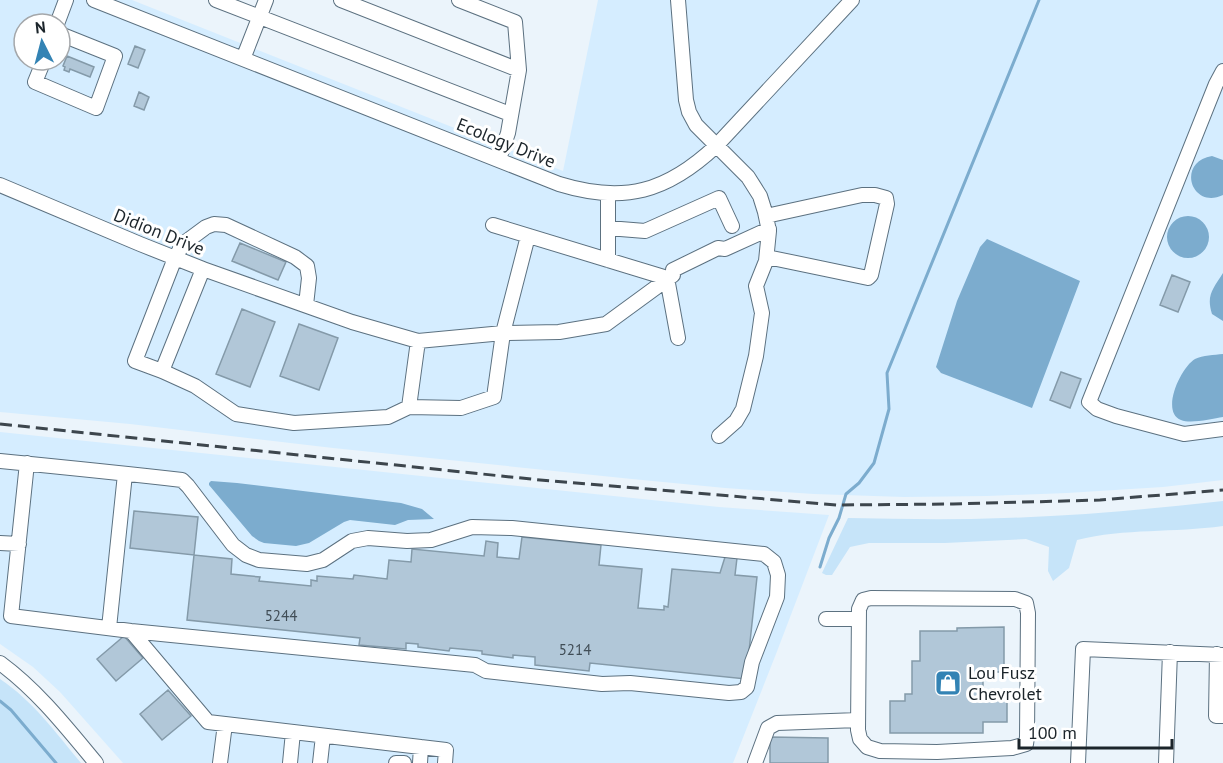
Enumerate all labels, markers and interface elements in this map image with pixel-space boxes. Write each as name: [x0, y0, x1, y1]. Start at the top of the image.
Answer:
north arrow: [12, 12, 72, 72]
text: N: [34, 17, 47, 38]
street label: Ecology Drive: [453, 112, 559, 173]
street label: Didion Drive: [110, 203, 208, 260]
house number: 5244: [265, 606, 297, 625]
house number: 5214: [559, 640, 591, 659]
place label: Lou Fusz Chevrolet: [968, 661, 1042, 705]
shop icon: Lou Fusz Chevrolet: [933, 668, 963, 698]
scale bar: [1019, 712, 1172, 750]
text: 100 m: [1028, 721, 1077, 744]

